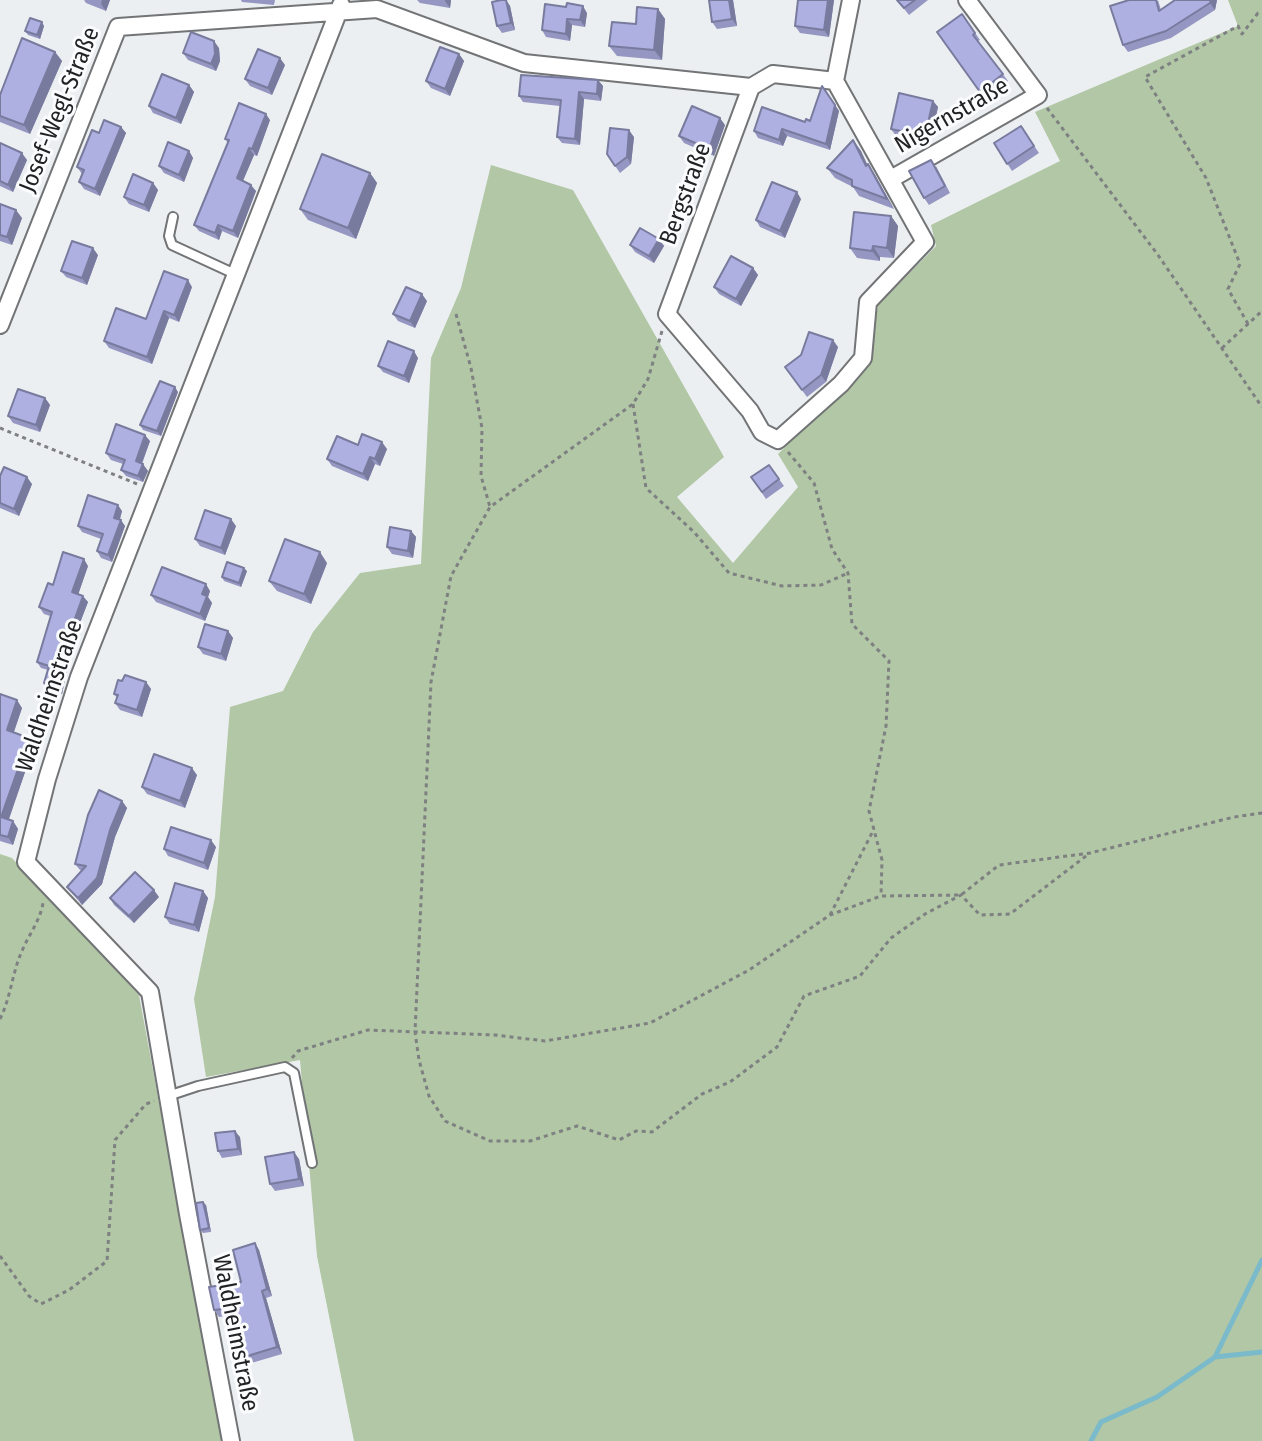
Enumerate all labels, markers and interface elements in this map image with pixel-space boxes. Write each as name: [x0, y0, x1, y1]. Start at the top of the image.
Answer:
street label: Josef-Wegl-Straße: [14, 23, 106, 197]
street label: Nigernstraße: [890, 72, 1014, 160]
street label: Bergstraße: [654, 139, 718, 249]
street label: Waldheimstraße: [10, 616, 90, 776]
street label: Waldheimstraße: [206, 1252, 264, 1414]

